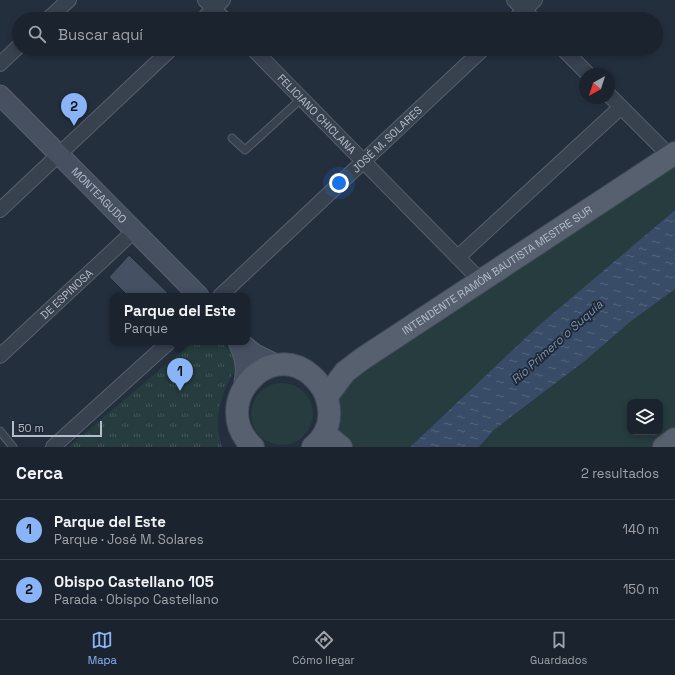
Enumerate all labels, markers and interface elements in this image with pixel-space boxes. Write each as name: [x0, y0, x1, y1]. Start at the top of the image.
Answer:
search box: [12, 12, 663, 56]
icon: search: [26, 23, 48, 45]
text: Buscar aquí: [58, 25, 143, 44]
north arrow: [579, 68, 615, 104]
street label: FELICIANO CHICLANA: [275, 71, 359, 157]
pin: 2: [61, 93, 87, 126]
street label: JOSÉ M. SOLARES: [349, 103, 425, 176]
street label: MONTEAGUDO: [69, 164, 130, 226]
your location: [329, 173, 349, 193]
street label: INTENDENTE RAMÓN BAUTISTA MESTRE SUR: [399, 202, 595, 338]
street label: DE ESPINOSA: [37, 266, 96, 322]
popup: [110, 293, 250, 345]
water label: Río Primero o Suquía: [508, 297, 606, 387]
text: Parque del Este: [124, 301, 236, 320]
text: Parque: [124, 320, 168, 337]
pin: 1: [167, 358, 193, 391]
map controls: [627, 399, 663, 435]
button: layers: [627, 399, 663, 435]
scale bar: [12, 419, 102, 438]
text: 50 m: [18, 421, 44, 435]
text: Cerca: [16, 462, 63, 484]
text: 2 resultados: [581, 465, 659, 482]
text: Parque del Este: [54, 512, 166, 531]
text: 1: [26, 521, 32, 538]
text: 140 m: [623, 521, 659, 538]
text: Parque · José M. Solares: [54, 531, 204, 548]
text: Obispo Castellano 105: [54, 572, 214, 591]
text: 2: [25, 581, 33, 598]
text: 150 m: [623, 581, 659, 598]
text: Parada · Obispo Castellano: [54, 591, 219, 608]
tab: Mapa: [88, 629, 117, 667]
tab: Cómo llegar: [292, 629, 355, 667]
tab: Guardados: [530, 629, 587, 667]

